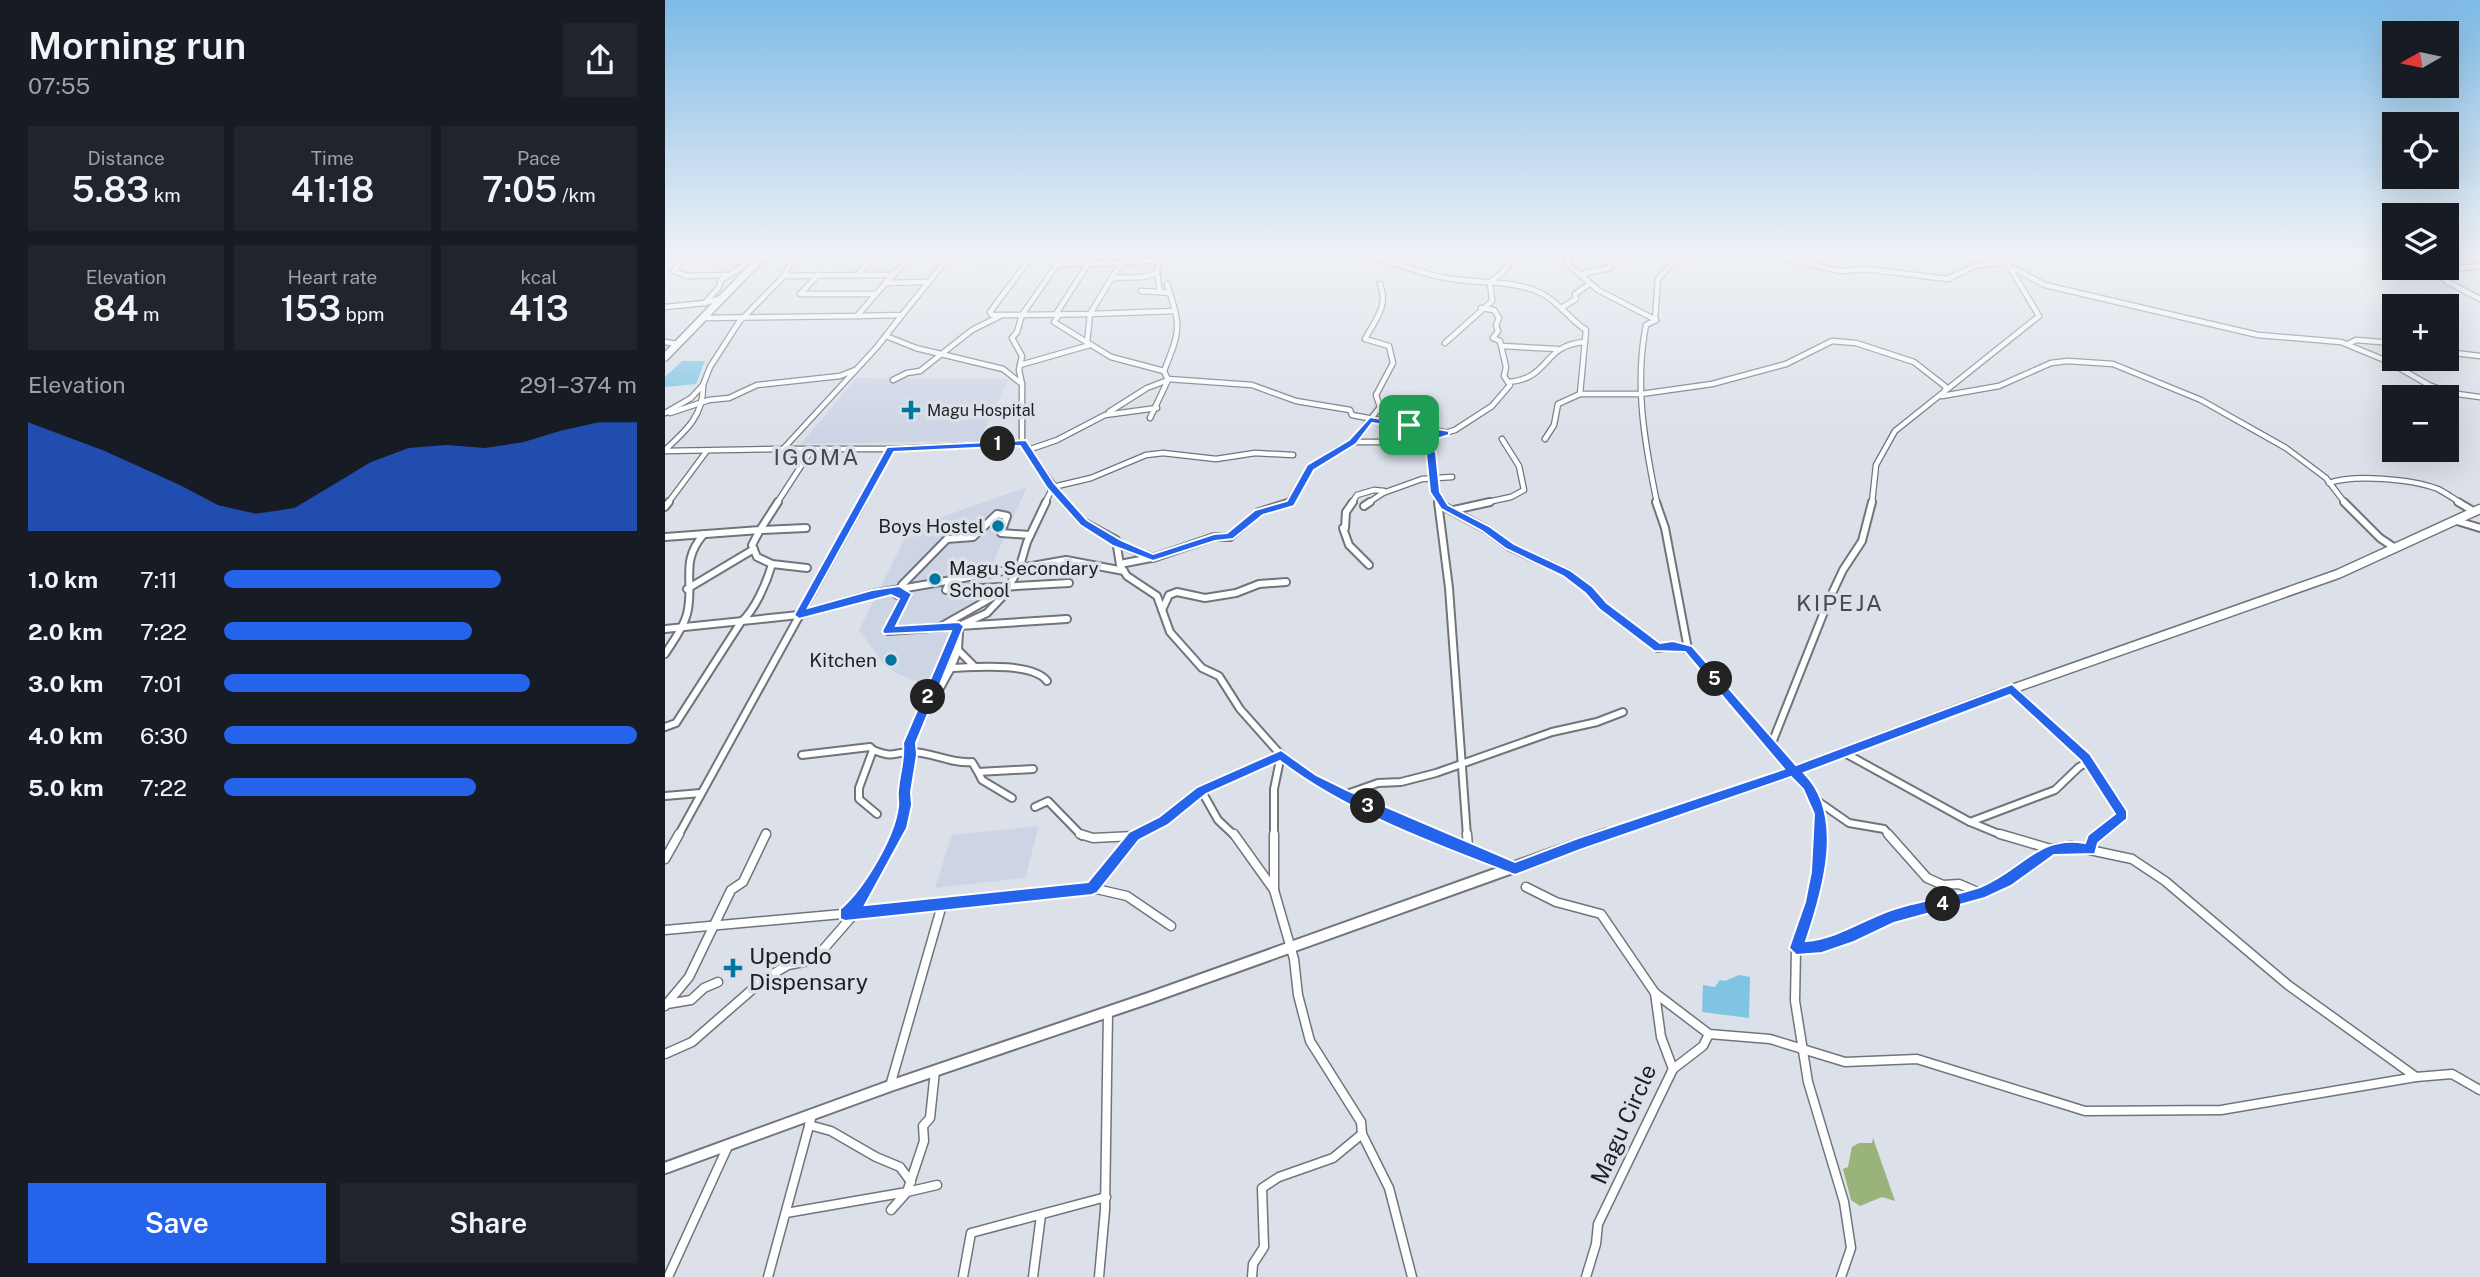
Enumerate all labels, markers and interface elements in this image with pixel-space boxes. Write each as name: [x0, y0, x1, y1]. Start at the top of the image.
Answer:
north arrow: [2382, 21, 2459, 98]
map controls: [2382, 21, 2459, 462]
text: Morning run: [28, 23, 246, 68]
button: share: [563, 23, 637, 97]
text: 07:55: [28, 72, 90, 99]
button: locate: [2382, 112, 2459, 189]
text: Distance: [88, 147, 165, 169]
text: Time: [311, 147, 354, 169]
text: Pace: [517, 147, 561, 169]
text: 5.83: [72, 169, 149, 210]
text: 41:18: [291, 169, 374, 210]
text: 7:05: [482, 169, 557, 210]
text: km: [149, 184, 181, 206]
text: /km: [557, 184, 596, 206]
button: layers: [2382, 203, 2459, 280]
text: Elevation: [86, 266, 166, 288]
text: Heart rate: [288, 266, 377, 288]
text: kcal: [520, 266, 557, 288]
text: 84: [93, 288, 138, 329]
text: 153: [280, 288, 341, 329]
text: 413: [509, 288, 569, 329]
button: +: [2382, 294, 2459, 371]
text: m: [138, 303, 159, 325]
text: bpm: [341, 303, 385, 325]
text: Elevation: [28, 371, 126, 398]
text: 291–374 m: [520, 371, 637, 398]
button: −: [2382, 385, 2459, 462]
pin: [1379, 395, 1439, 455]
marker: Magu Hospital: [901, 400, 921, 420]
place label: Magu Hospital: [927, 401, 1036, 420]
icon: arrive: [1390, 406, 1428, 444]
pin: 1: [981, 426, 1015, 462]
text: 1: [993, 432, 1002, 454]
district label: IGOMA: [774, 443, 860, 470]
place label: Boys Hostel: [878, 515, 984, 537]
marker: Boys Hostel: [990, 518, 1006, 534]
place label: Magu Secondary School: [949, 557, 1099, 601]
text: 1.0 km: [28, 566, 98, 593]
text: 7:11: [140, 566, 178, 593]
marker: Magu Secondary School: [927, 571, 943, 587]
district label: KIPEJA: [1796, 589, 1884, 616]
text: 2.0 km: [28, 618, 103, 645]
text: 7:22: [140, 618, 187, 645]
place label: Kitchen: [809, 649, 877, 671]
marker: Kitchen: [883, 652, 899, 668]
pin: 5: [1697, 662, 1733, 696]
text: 5: [1708, 667, 1721, 689]
text: 3.0 km: [28, 670, 103, 697]
text: 7:01: [140, 670, 182, 697]
pin: 2: [911, 680, 945, 714]
text: 2: [921, 685, 934, 707]
text: 4.0 km: [28, 722, 103, 749]
text: 6:30: [140, 722, 188, 749]
text: 5.0 km: [28, 774, 104, 801]
text: 7:22: [140, 774, 187, 801]
pin: 3: [1351, 788, 1385, 824]
text: 3: [1361, 794, 1374, 816]
pin: 4: [1925, 886, 1961, 922]
text: 4: [1936, 892, 1949, 914]
place label: Upendo Dispensary: [749, 942, 868, 995]
marker: Upendo Dispensary: [723, 958, 743, 978]
street label: Magu Circle: [1585, 1060, 1661, 1188]
button: Save: [28, 1183, 326, 1263]
button: Share: [340, 1183, 637, 1263]

